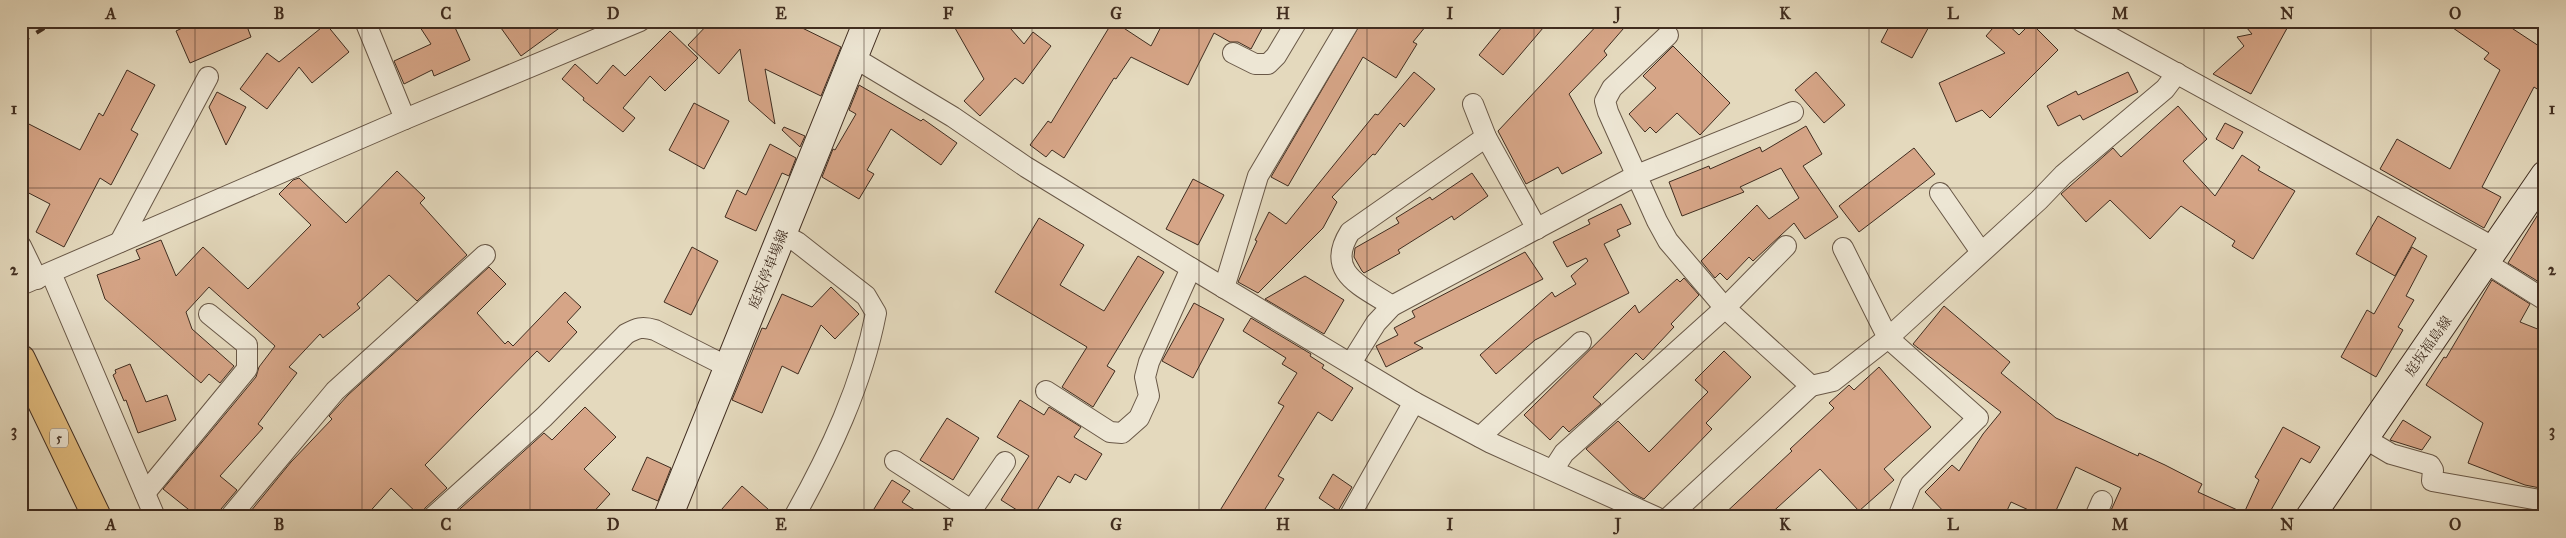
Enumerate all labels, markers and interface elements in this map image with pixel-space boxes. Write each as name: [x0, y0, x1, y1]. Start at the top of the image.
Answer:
text: A: [105, 4, 117, 23]
text: B: [274, 4, 284, 23]
text: C: [441, 4, 452, 23]
text: D: [607, 4, 620, 23]
text: E: [775, 4, 787, 23]
text: F: [943, 4, 954, 23]
text: G: [1110, 4, 1122, 23]
text: H: [1276, 4, 1290, 23]
text: I: [1447, 4, 1454, 23]
text: J: [1613, 4, 1622, 24]
text: K: [1779, 4, 1791, 23]
text: L: [1947, 4, 1959, 23]
text: M: [2112, 4, 2129, 23]
text: N: [2280, 4, 2294, 23]
text: O: [2449, 4, 2461, 23]
text: 1: [11, 99, 18, 118]
text: 1: [2549, 99, 2556, 118]
street label: 庭坂停車場線: [745, 227, 792, 311]
text: 2: [10, 260, 19, 279]
text: 2: [2548, 260, 2557, 279]
street label: 庭坂福島線: [2401, 313, 2455, 380]
text: 3: [11, 421, 17, 441]
text: 3: [2549, 421, 2555, 441]
road number: 5: [50, 428, 68, 448]
text: A: [105, 515, 117, 534]
text: B: [274, 515, 284, 534]
text: C: [441, 515, 452, 534]
text: D: [607, 515, 620, 534]
text: E: [775, 515, 787, 534]
text: F: [943, 515, 954, 534]
text: G: [1110, 515, 1122, 534]
text: H: [1276, 515, 1290, 534]
text: I: [1447, 515, 1454, 534]
text: J: [1613, 515, 1622, 535]
text: K: [1779, 515, 1791, 534]
text: L: [1947, 515, 1959, 534]
text: M: [2112, 515, 2129, 534]
text: N: [2280, 515, 2294, 534]
text: O: [2449, 515, 2461, 534]

